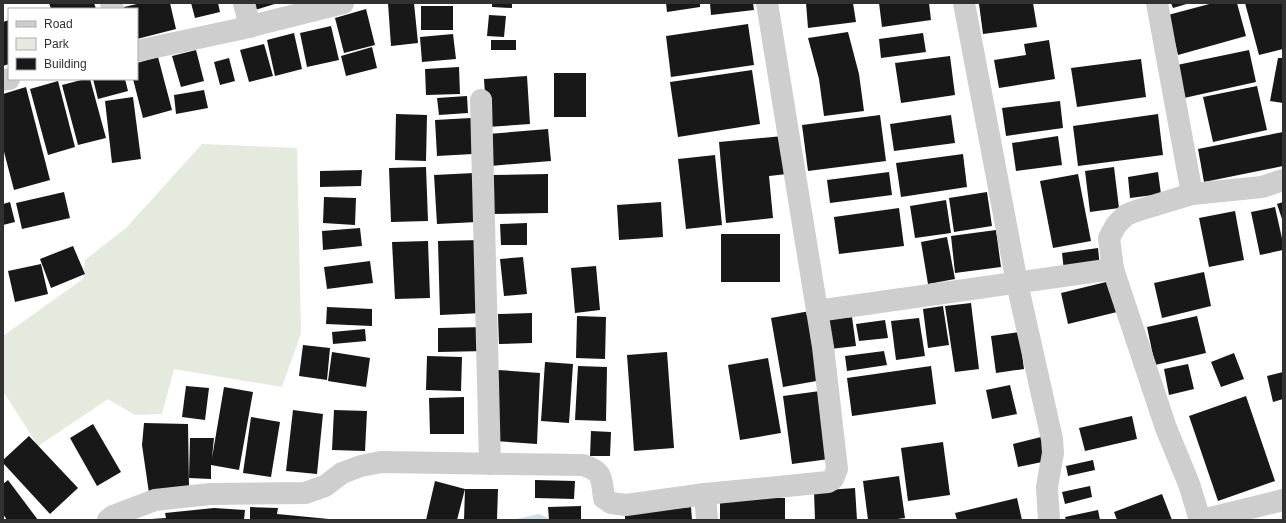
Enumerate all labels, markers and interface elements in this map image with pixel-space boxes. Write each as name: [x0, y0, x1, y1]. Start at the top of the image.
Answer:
legend: [8, 8, 138, 80]
text: Road: [44, 17, 73, 31]
text: Park: [44, 37, 70, 51]
text: Building: [44, 57, 87, 71]

